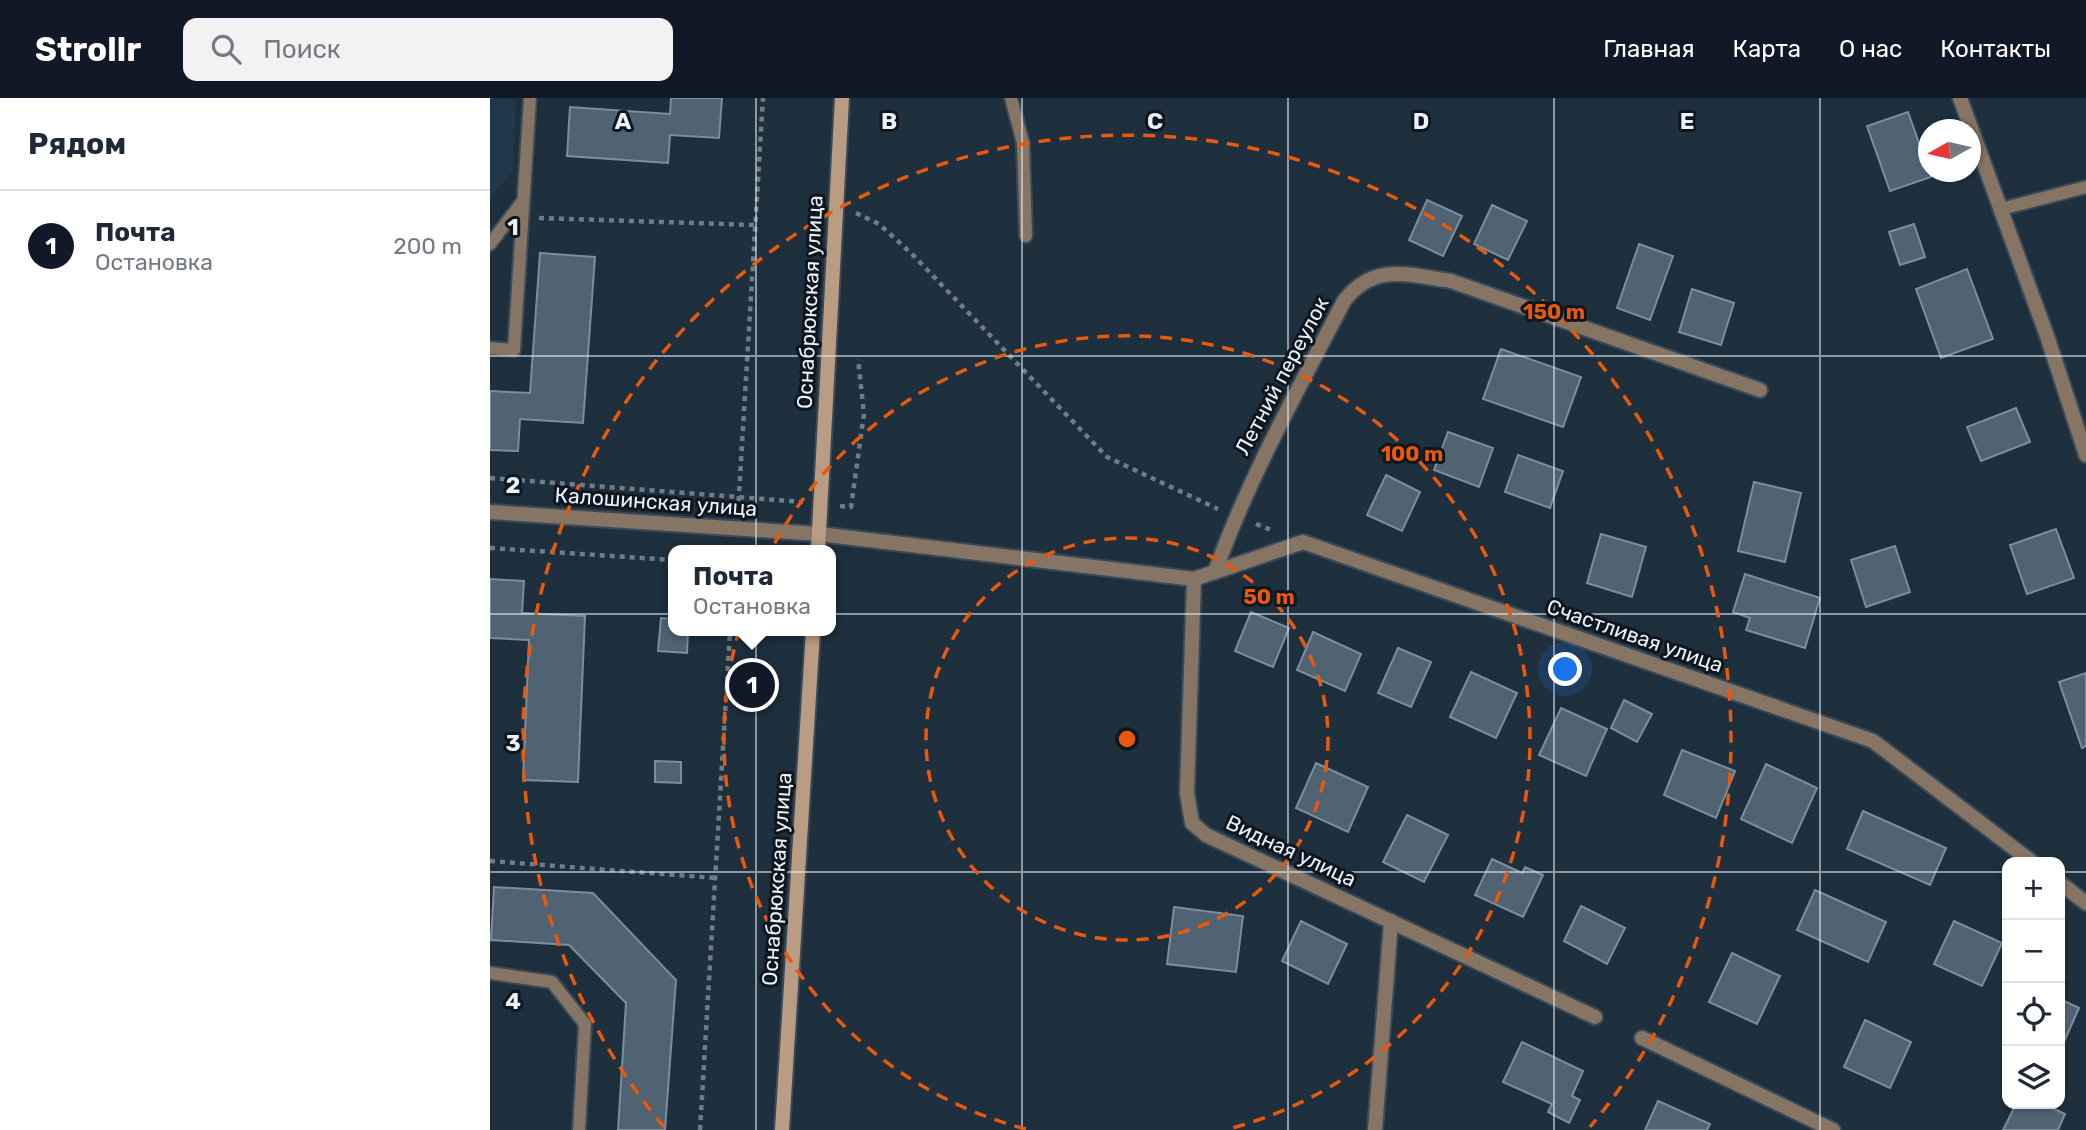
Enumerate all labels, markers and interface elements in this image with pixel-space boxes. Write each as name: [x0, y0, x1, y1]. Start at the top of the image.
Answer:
search box: [183, 18, 673, 81]
text: Strollr: [35, 30, 141, 69]
icon: search: [207, 30, 245, 68]
text: Поиск: [263, 34, 341, 65]
text: Главная: [1603, 35, 1695, 63]
text: Карта: [1733, 35, 1801, 63]
text: О нас: [1839, 35, 1902, 63]
text: Контакты: [1940, 35, 2051, 63]
text: A: [615, 107, 632, 135]
text: B: [881, 107, 897, 135]
text: C: [1147, 107, 1163, 135]
text: D: [1413, 107, 1429, 135]
text: E: [1680, 107, 1694, 135]
north arrow: [1918, 119, 1981, 182]
text: Рядом: [28, 126, 126, 162]
street label: Оснабрюкская улица: [791, 195, 828, 409]
text: 1: [507, 213, 519, 241]
text: Почта: [95, 217, 176, 248]
text: 1: [45, 232, 57, 260]
text: 200 m: [393, 232, 462, 260]
text: Остановка: [95, 248, 213, 276]
street label: Летний переулок: [1229, 293, 1334, 459]
text: 150 m: [1523, 299, 1585, 324]
text: 100 m: [1381, 441, 1443, 466]
text: 2: [506, 471, 520, 499]
street label: Калошинская улица: [554, 482, 758, 521]
popup: [668, 545, 836, 636]
text: Почта: [693, 561, 774, 592]
text: 50 m: [1243, 584, 1295, 609]
text: Остановка: [693, 592, 811, 620]
street label: Счастливая улица: [1544, 594, 1727, 677]
your location: [1548, 652, 1582, 686]
pin: 1: [729, 659, 775, 711]
centre of rings: [1115, 727, 1139, 751]
text: 3: [505, 729, 521, 757]
street label: Оснабрюкская улица: [757, 771, 796, 986]
street label: Видная улица: [1222, 809, 1360, 892]
map controls: [2002, 857, 2065, 1109]
button: +: [2002, 857, 2065, 920]
button: −: [2002, 920, 2065, 983]
button: locate: [2002, 983, 2065, 1046]
text: 4: [505, 987, 521, 1015]
button: layers: [2002, 1046, 2065, 1109]

